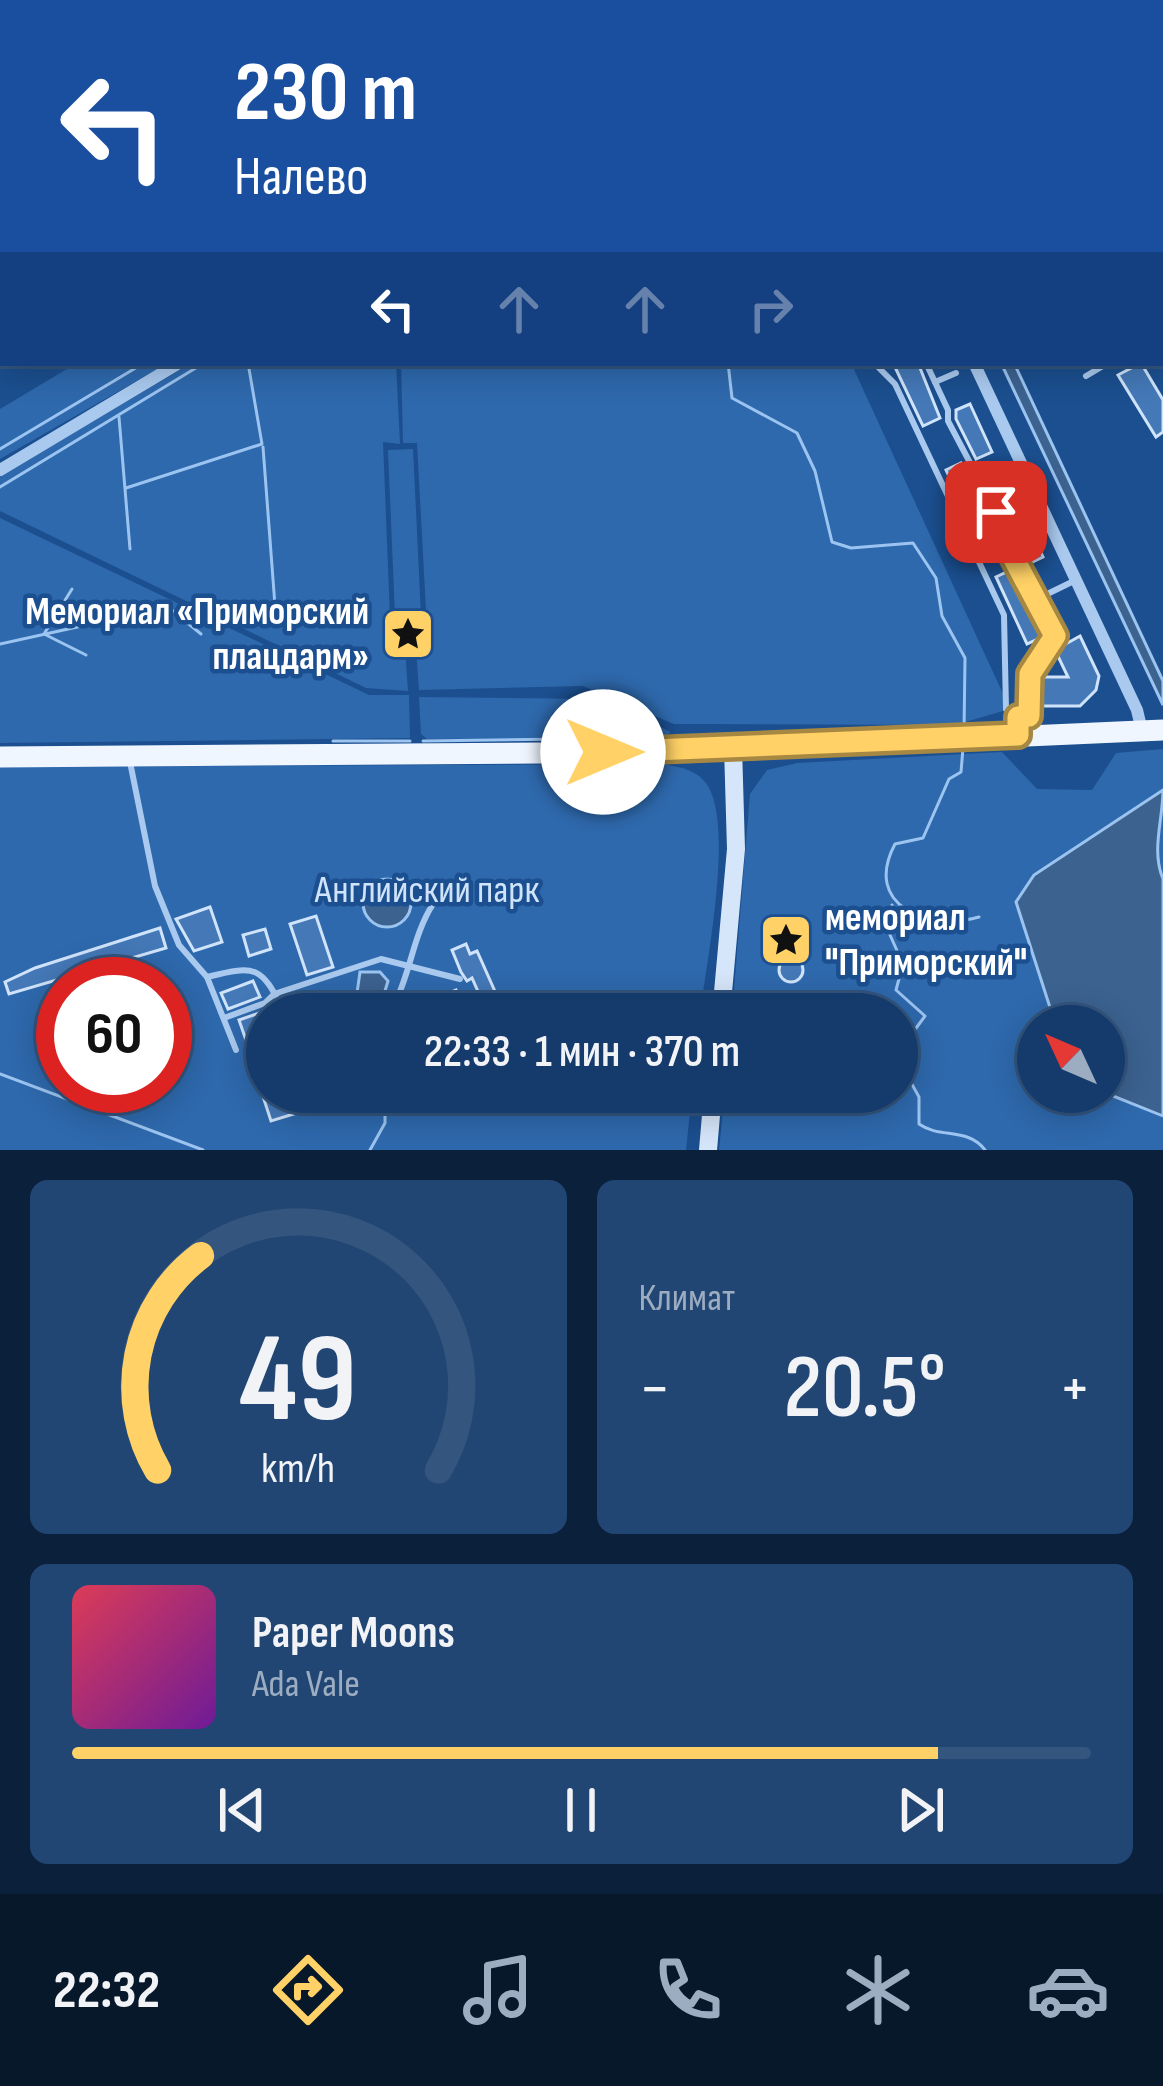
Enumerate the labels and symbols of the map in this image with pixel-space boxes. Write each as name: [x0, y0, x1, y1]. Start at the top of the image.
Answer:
pin: [945, 461, 1047, 563]
place label: Мемориал «Приморский плацдарм»: [25, 589, 369, 681]
place icon: Мемориал «Приморский плацдарм»: [380, 606, 436, 662]
position arrow: [540, 689, 666, 815]
park label: Английский парк: [314, 867, 539, 914]
place label: мемориал "Приморский": [825, 895, 1027, 987]
place icon: мемориал "Приморский": [758, 912, 814, 968]
speed limit sign: 60: [36, 957, 192, 1113]
north arrow: [1017, 1005, 1125, 1113]

